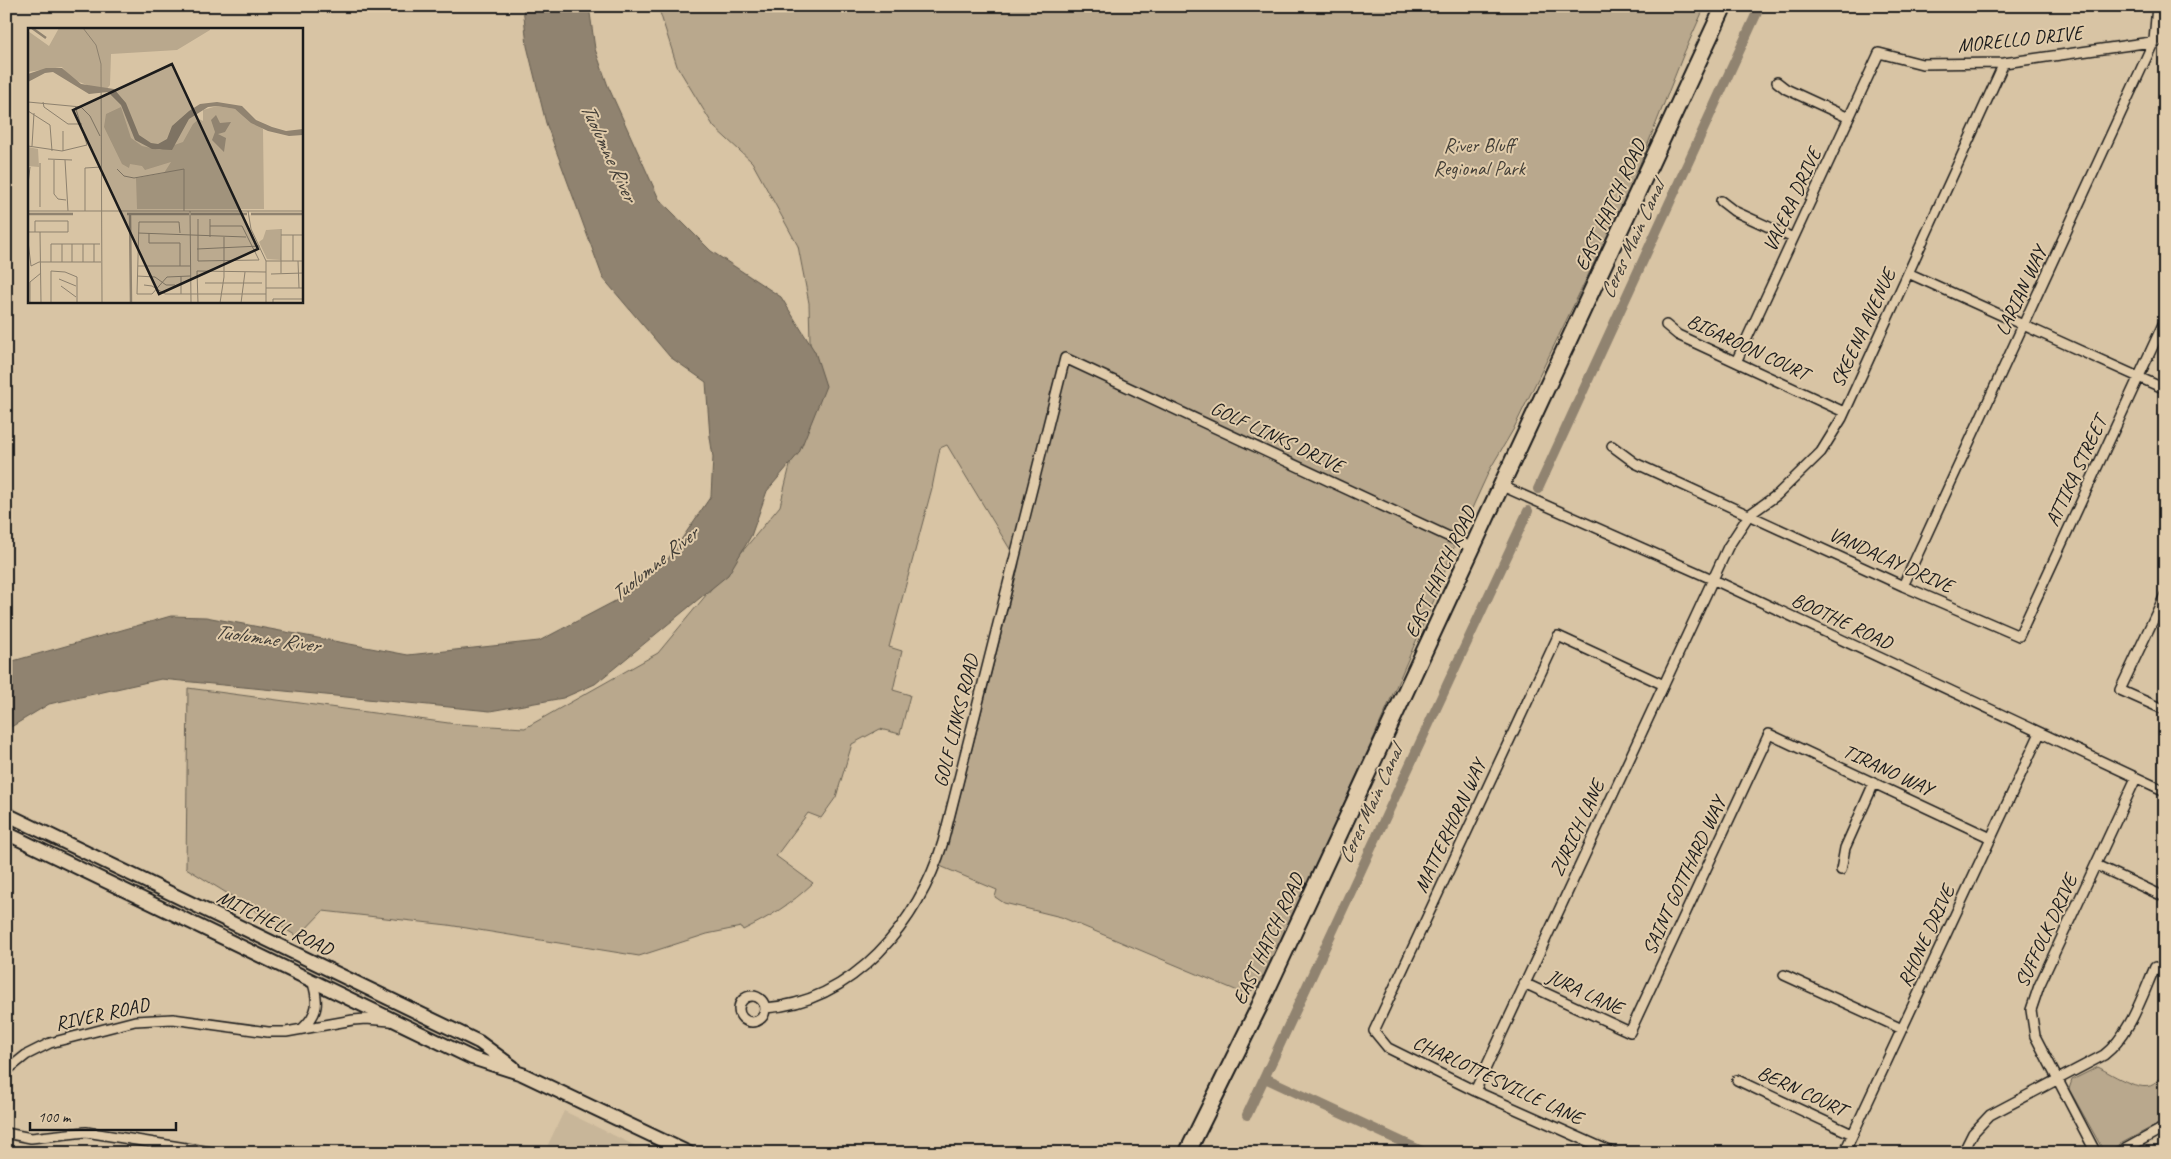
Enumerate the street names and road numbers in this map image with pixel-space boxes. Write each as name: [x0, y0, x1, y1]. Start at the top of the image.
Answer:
street label: MORELLO DRIVE: [1956, 20, 2087, 58]
street label: EAST HATCH ROAD: [1569, 134, 1652, 274]
street label: VALERA DRIVE: [1757, 142, 1828, 256]
street label: LARIAN WAY: [1990, 240, 2054, 339]
street label: SKEENA AVENUE: [1825, 263, 1902, 391]
street label: BIGAROON COURT: [1683, 308, 1816, 388]
street label: GOLF LINKS DRIVE: [1207, 395, 1350, 480]
street label: ATTIKA STREET: [2040, 408, 2114, 530]
street label: EAST HATCH ROAD: [1399, 501, 1482, 641]
street label: VANDALAY DRIVE: [1825, 521, 1960, 600]
street label: BOOTHE ROAD: [1788, 587, 1898, 656]
street label: GOLF LINKS ROAD: [928, 650, 985, 790]
street label: TIRANO WAY: [1839, 738, 1940, 803]
street label: MATTERHORN WAY: [1408, 753, 1493, 896]
street label: ZURICH LANE: [1544, 774, 1611, 880]
street label: SAINT GOTTHARD WAY: [1637, 791, 1733, 959]
street label: EAST HATCH ROAD: [1227, 868, 1310, 1008]
street label: SUFFOLK DRIVE: [2009, 868, 2084, 991]
street label: RHONE DRIVE: [1892, 879, 1961, 991]
street label: MITCHELL ROAD: [213, 884, 338, 962]
street label: JURA LANE: [1542, 963, 1629, 1022]
street label: RIVER ROAD: [53, 992, 153, 1036]
street label: CHARLOTTESVILLE LANE: [1409, 1030, 1589, 1131]
street label: BERN COURT: [1754, 1060, 1855, 1124]

